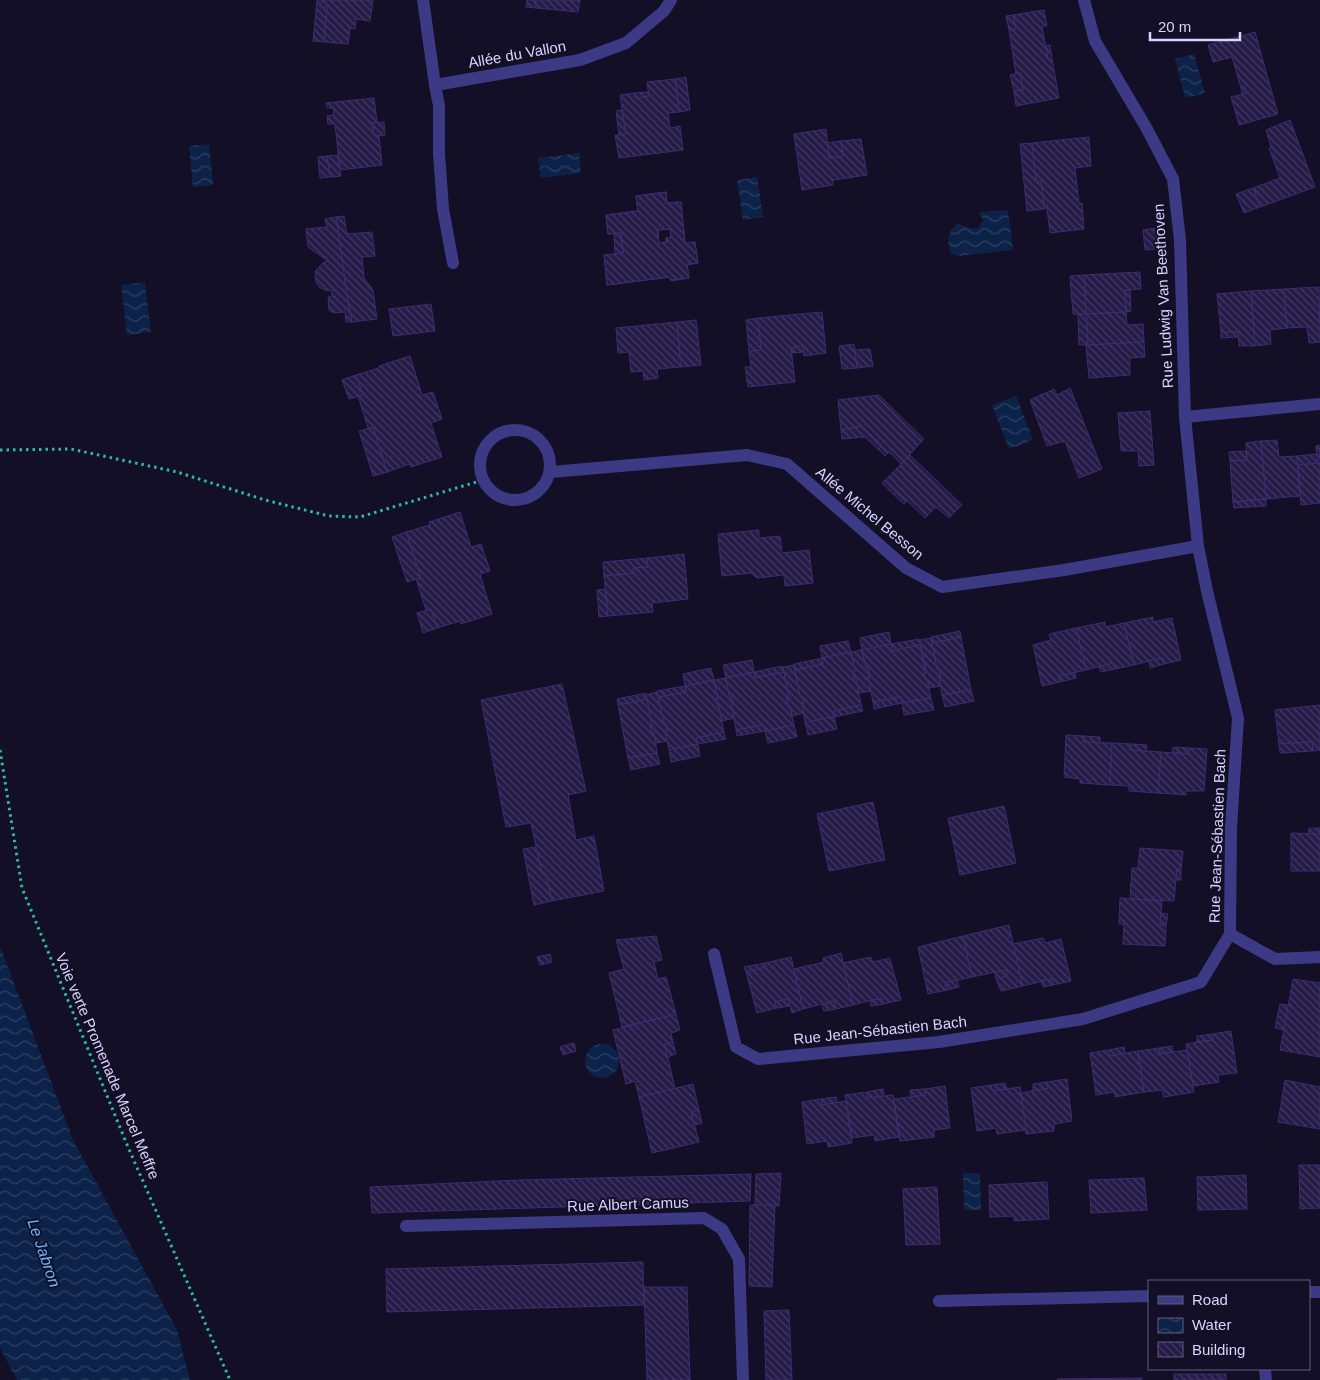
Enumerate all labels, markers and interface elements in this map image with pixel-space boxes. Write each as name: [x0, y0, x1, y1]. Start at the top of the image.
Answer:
scale bar: [1150, 10, 1240, 42]
text: 20 m: [1158, 18, 1191, 35]
street label: Allée du Vallon: [467, 37, 567, 71]
street label: Rue Ludwig Van Beethoven: [1150, 203, 1176, 389]
street label: Allée Michel Besson: [813, 463, 927, 563]
street label: Rue Jean-Sébastien Bach: [1205, 749, 1229, 923]
street label: Voie verte Promenade Marcel Meffre: [53, 950, 163, 1182]
street label: Rue Jean-Sébastien Bach: [792, 1012, 968, 1048]
street label: Rue Albert Camus: [567, 1193, 689, 1215]
water label: Le Jabron: [24, 1217, 64, 1290]
legend: [1148, 1280, 1310, 1370]
text: Road: [1192, 1291, 1228, 1308]
text: Water: [1192, 1316, 1231, 1333]
text: Building: [1192, 1341, 1245, 1358]

